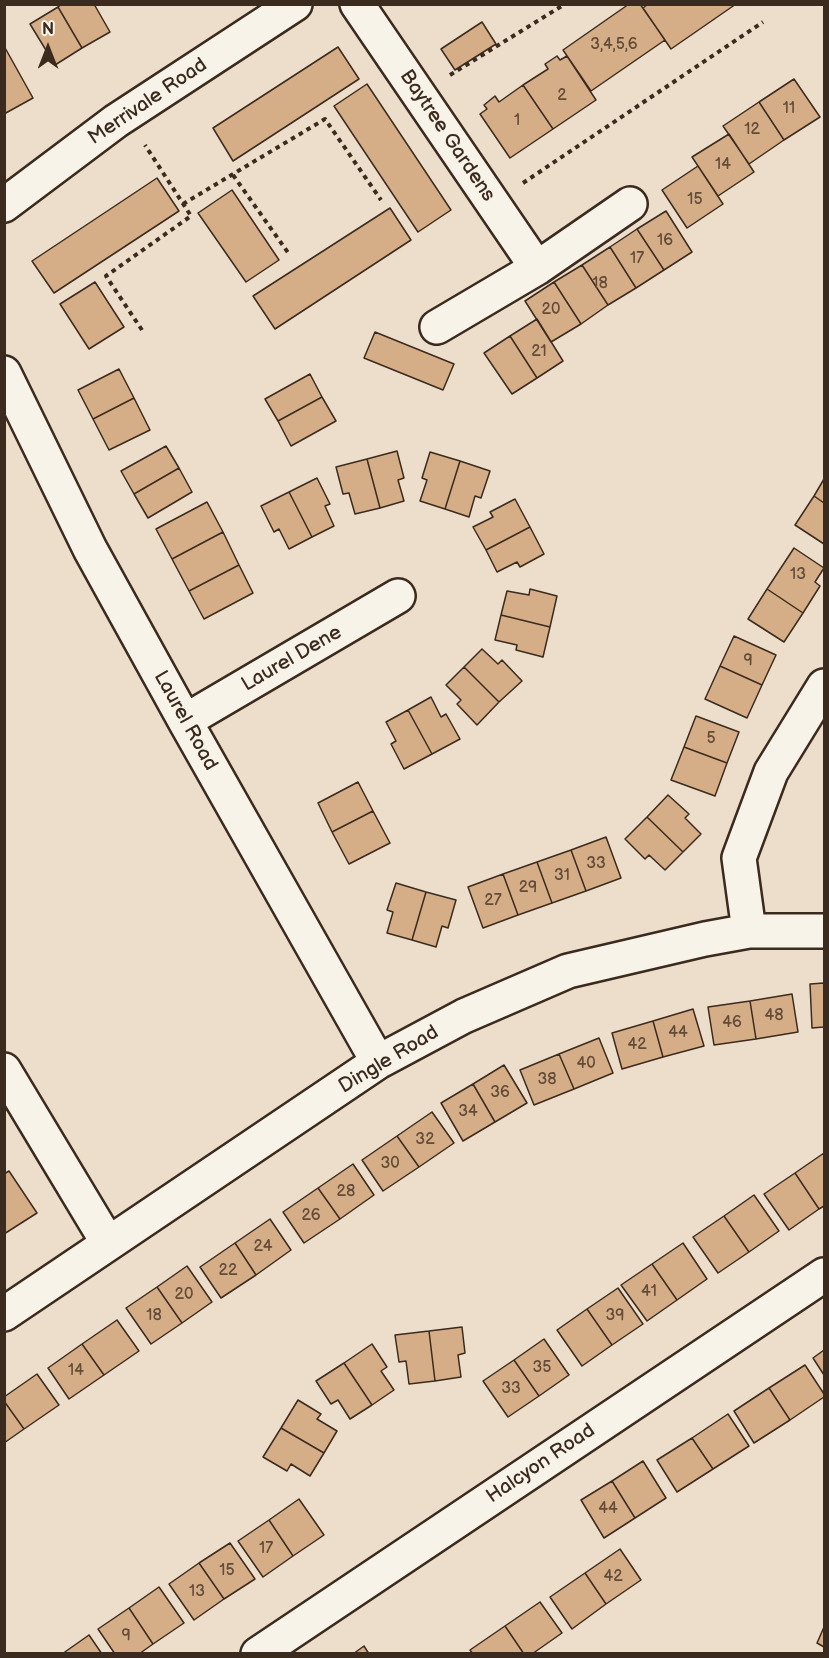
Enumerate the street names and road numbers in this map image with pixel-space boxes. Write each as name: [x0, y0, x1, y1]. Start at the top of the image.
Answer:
street label: Merrivale Road: [84, 53, 212, 151]
street label: Baytree Gardens: [394, 66, 500, 206]
street label: Laurel Dene: [238, 621, 346, 697]
street label: Laurel Road: [148, 667, 222, 775]
street label: Dingle Road: [335, 1021, 443, 1099]
street label: Halcyon Road: [482, 1419, 600, 1509]

